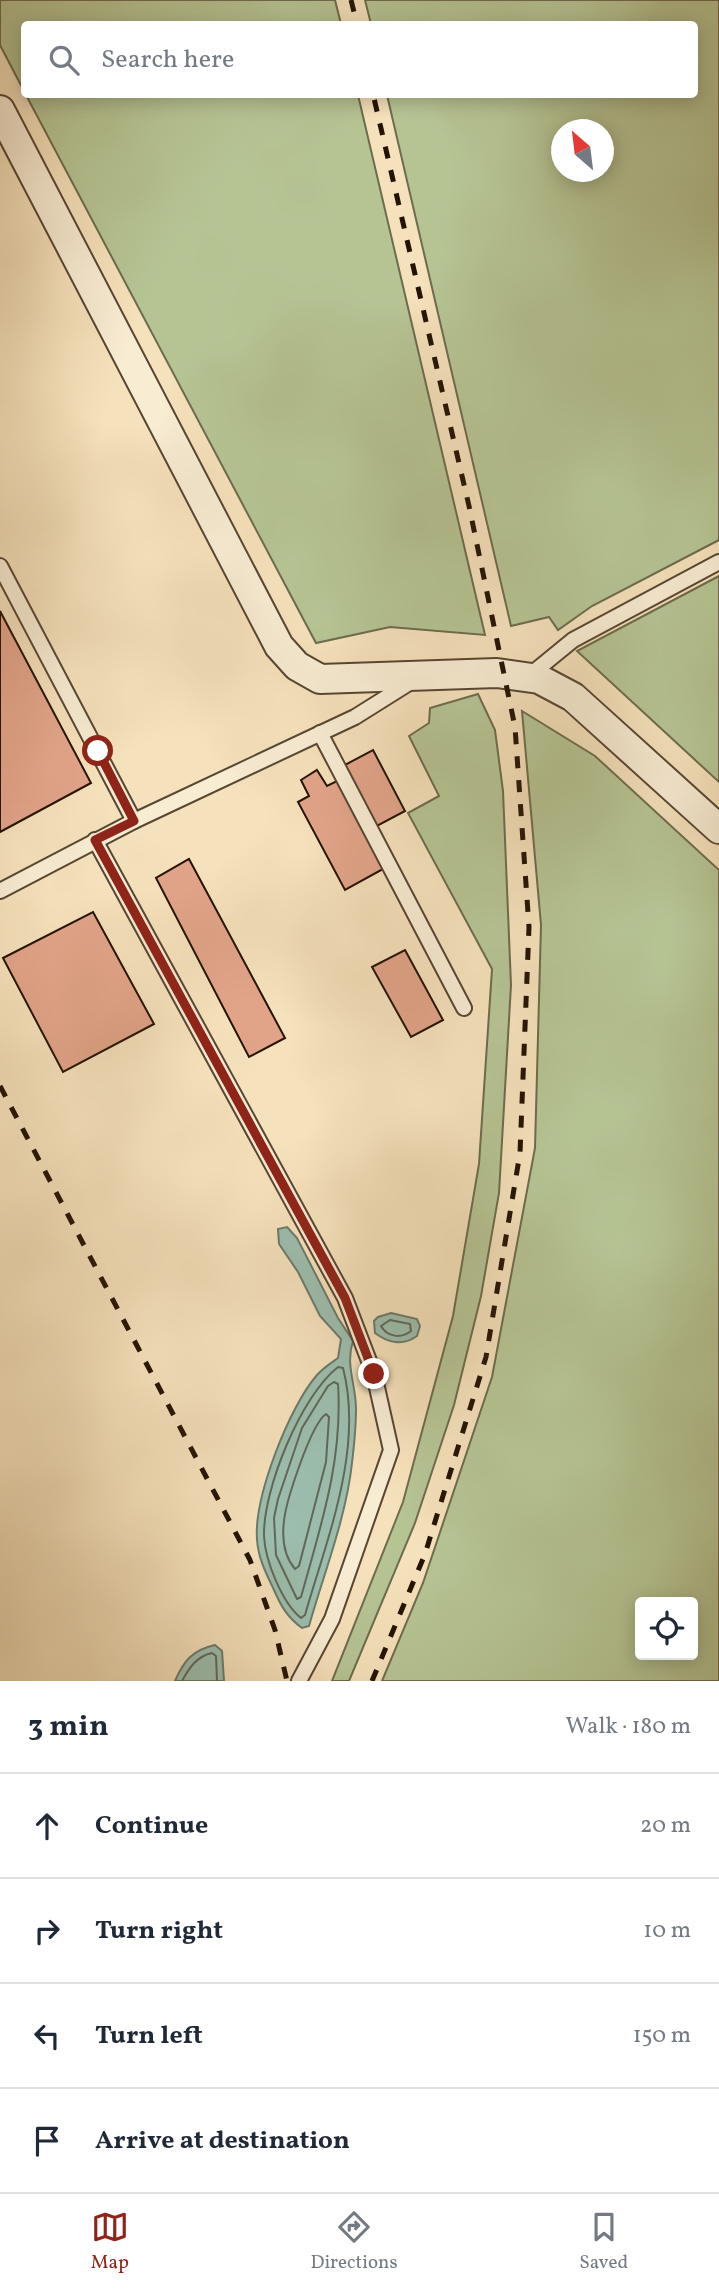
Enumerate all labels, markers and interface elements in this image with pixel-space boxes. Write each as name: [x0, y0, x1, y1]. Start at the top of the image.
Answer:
search box: [21, 21, 698, 98]
icon: search: [45, 41, 83, 79]
text: Search here: [101, 42, 234, 78]
north arrow: [551, 119, 614, 182]
route start: [82, 735, 113, 766]
route end: [358, 1358, 389, 1389]
map controls: [635, 1597, 698, 1660]
button: locate: [635, 1597, 698, 1660]
text: 3 min: [28, 1706, 109, 1748]
text: Walk · 180 m: [566, 1711, 691, 1743]
icon: ahead: [28, 1807, 66, 1845]
text: Continue: [95, 1808, 208, 1844]
text: 20 m: [640, 1810, 691, 1842]
icon: right: [28, 1912, 66, 1950]
text: Turn right: [95, 1913, 223, 1949]
text: 10 m: [643, 1915, 691, 1947]
icon: left: [28, 2017, 66, 2055]
text: Turn left: [95, 2018, 203, 2054]
text: 150 m: [633, 2020, 691, 2052]
icon: arrive: [28, 2122, 66, 2160]
text: Arrive at destination: [95, 2123, 350, 2159]
tab: Map: [91, 2208, 129, 2276]
tab: Directions: [311, 2208, 398, 2276]
tab: Saved: [579, 2208, 628, 2276]

